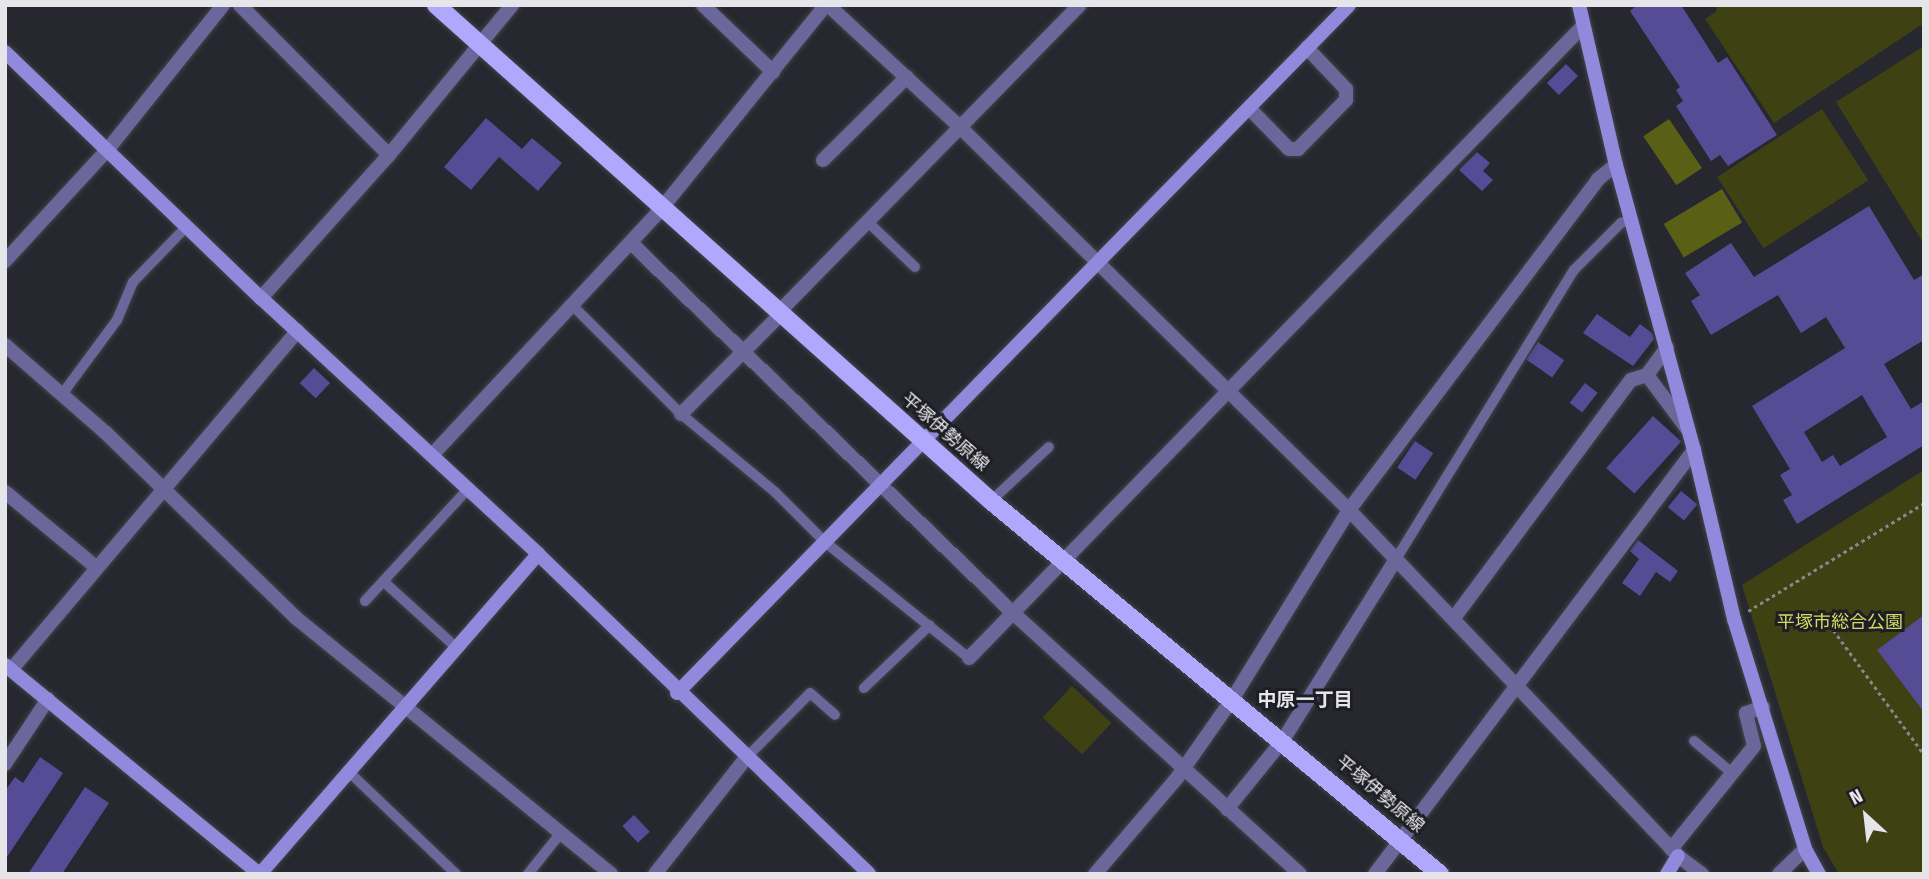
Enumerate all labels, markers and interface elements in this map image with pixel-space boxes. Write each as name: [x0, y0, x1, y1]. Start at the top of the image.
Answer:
street label: 平塚伊勢原線: [897, 388, 993, 476]
park label: 平塚市総合公園: [1777, 611, 1903, 633]
district label: 中原一丁目: [1258, 689, 1352, 711]
street label: 平塚伊勢原線: [1332, 751, 1428, 837]
north arrow: [1831, 781, 1901, 851]
text: N: [1846, 784, 1867, 810]

